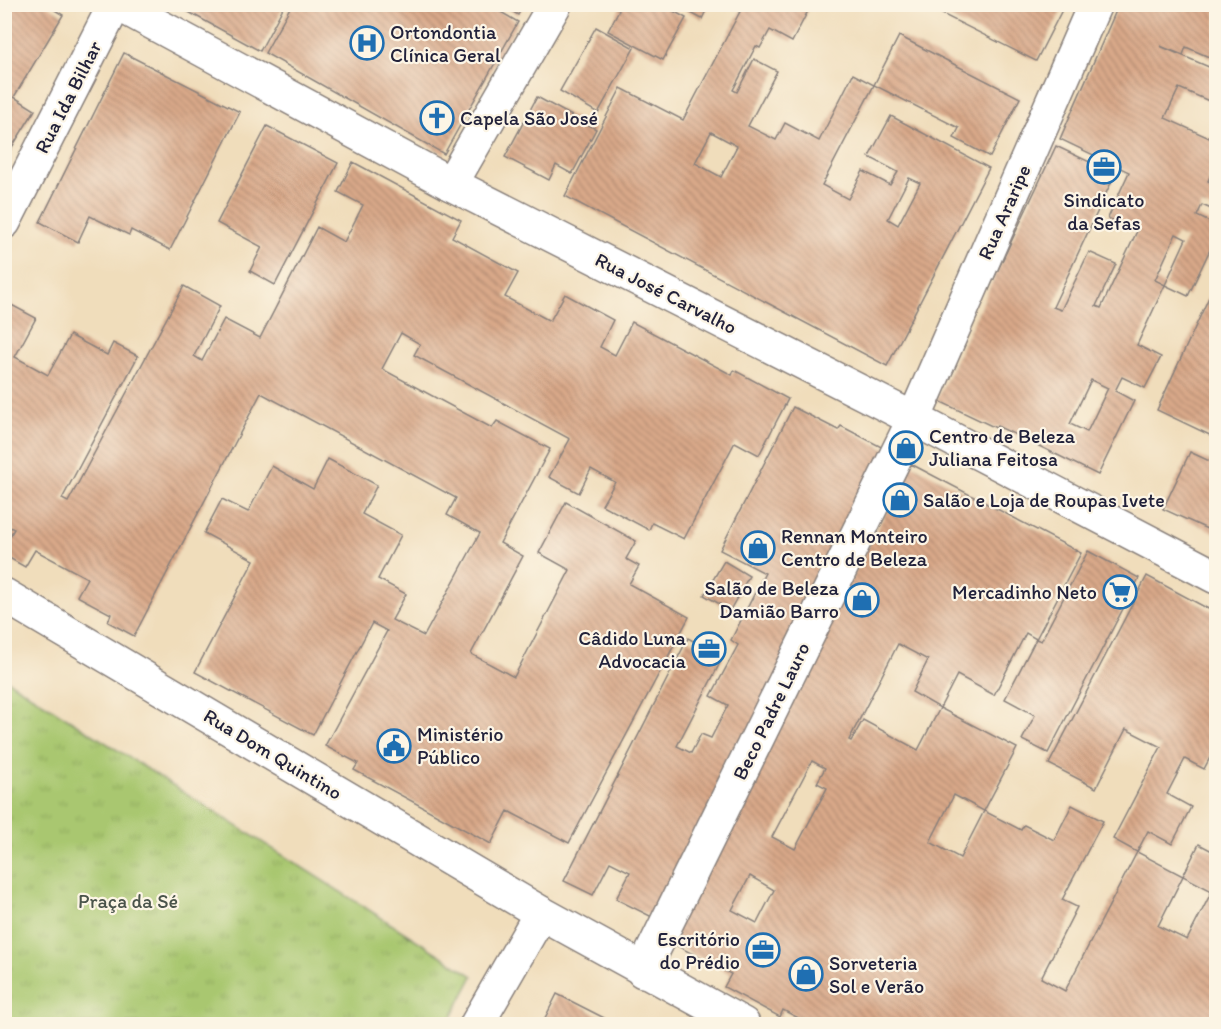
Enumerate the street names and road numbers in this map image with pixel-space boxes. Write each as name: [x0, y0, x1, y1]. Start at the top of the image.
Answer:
street label: Rua Ida Bilhar: [29, 37, 107, 157]
street label: Rua Araripe: [972, 161, 1036, 263]
street label: Rua José Carvalho: [591, 247, 741, 339]
street label: Beco Padre Lauro: [727, 638, 815, 784]
street label: Rua Dom Quintino: [200, 703, 346, 805]

